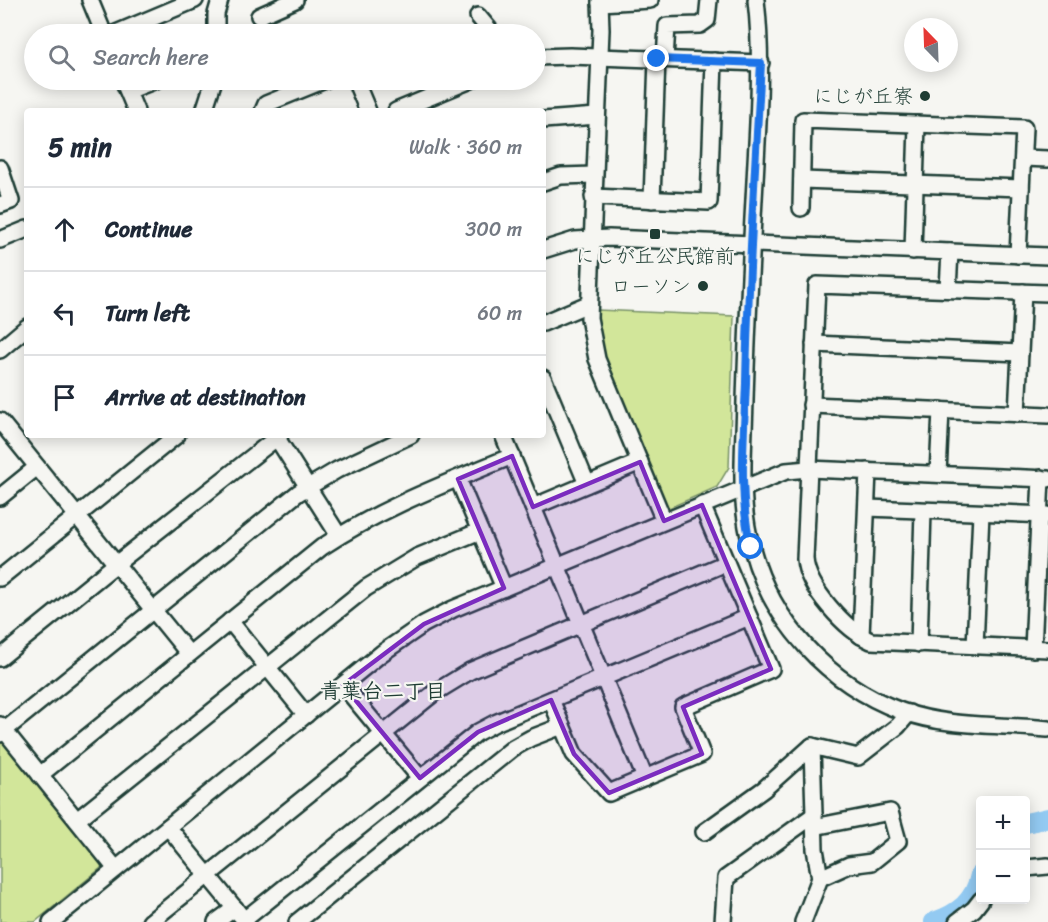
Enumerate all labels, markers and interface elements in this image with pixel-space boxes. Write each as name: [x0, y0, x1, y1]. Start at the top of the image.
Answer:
north arrow: [904, 18, 958, 72]
search box: [24, 24, 546, 90]
text: Search here: [93, 38, 209, 77]
icon: search: [45, 41, 78, 74]
route end: [643, 45, 669, 71]
place label: にじが丘寮: [813, 79, 913, 114]
marker: にじが丘寮: [918, 89, 932, 103]
text: 5 min: [48, 124, 112, 170]
text: Walk · 360 m: [409, 130, 522, 165]
text: Continue: [105, 210, 193, 249]
text: 300 m: [465, 212, 522, 247]
icon: ahead: [48, 213, 81, 246]
marker: にじが丘公民館前: [648, 227, 662, 241]
place label: にじが丘公民館前: [575, 239, 735, 274]
place label: ローソン: [611, 269, 691, 304]
marker: ローソン: [696, 279, 710, 293]
text: Turn left: [105, 294, 190, 333]
text: 60 m: [477, 296, 522, 331]
icon: left: [48, 297, 81, 330]
text: Arrive at destination: [105, 378, 306, 417]
icon: arrive: [48, 381, 81, 414]
route start: [737, 533, 763, 559]
district label: 青葉台二丁目: [320, 672, 446, 710]
map controls: [976, 796, 1030, 904]
button: +: [976, 796, 1030, 850]
button: −: [976, 850, 1030, 904]

